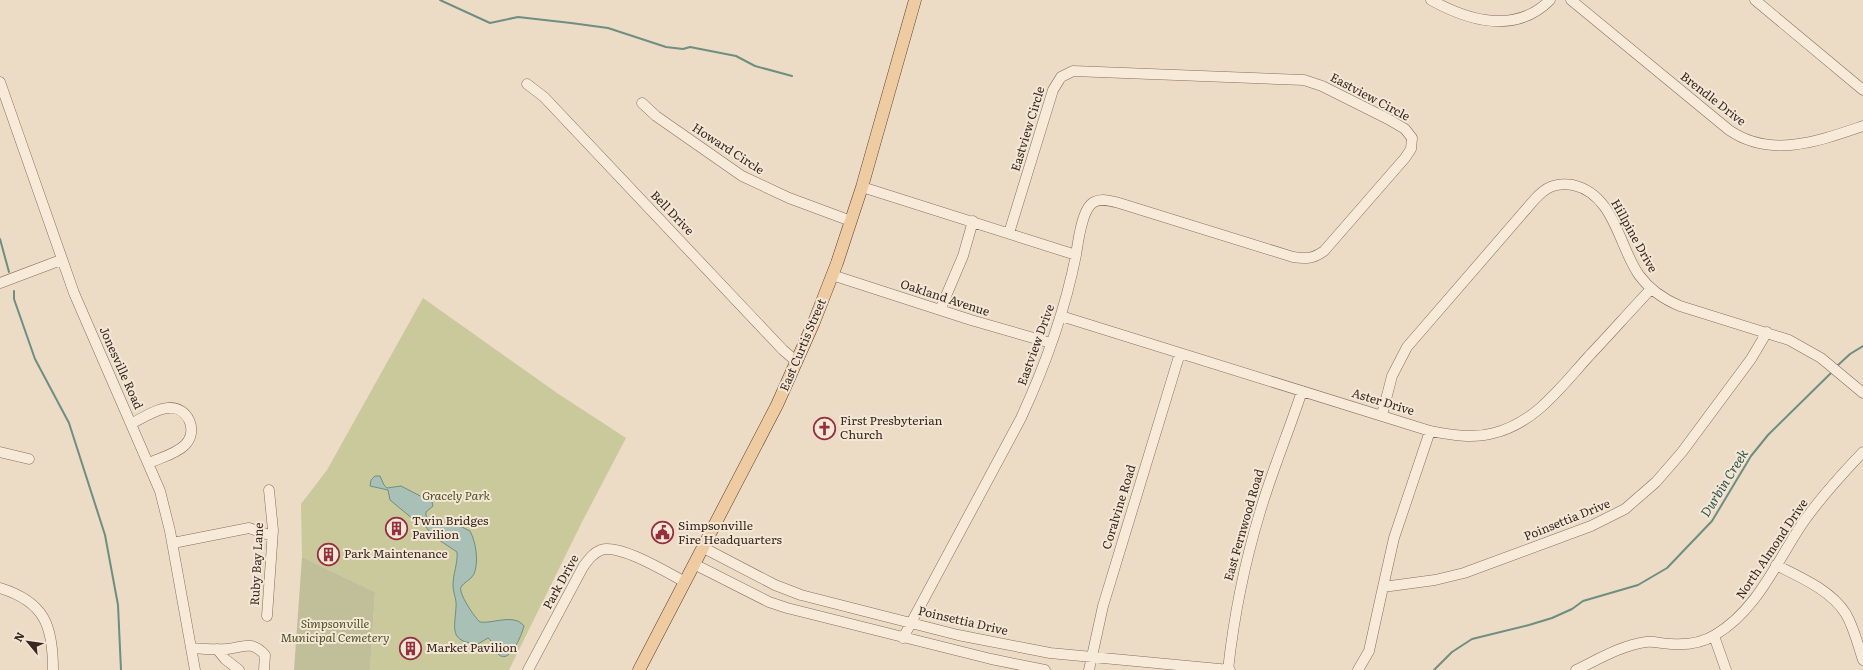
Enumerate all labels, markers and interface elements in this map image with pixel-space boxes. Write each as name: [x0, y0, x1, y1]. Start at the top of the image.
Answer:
street label: Brendle Drive: [1677, 67, 1750, 130]
street label: Eastview Circle: [1327, 68, 1414, 125]
street label: Eastview Circle: [1006, 84, 1049, 173]
street label: Howard Circle: [689, 118, 768, 178]
street label: Bell Drive: [647, 186, 699, 239]
street label: Hillpine Drive: [1607, 196, 1662, 276]
street label: Oakland Avenue: [898, 274, 992, 320]
street label: East Curtis Street: [774, 295, 830, 394]
street label: Eastview Drive: [1012, 301, 1058, 388]
street label: Jonesville Road: [96, 323, 149, 413]
street label: Aster Drive: [1350, 383, 1417, 419]
place label: First Presbyterian Church: [840, 411, 942, 443]
church icon: First Presbyterian Church: [812, 415, 838, 441]
water label: Durbin Creek: [1695, 444, 1752, 520]
street label: Coralvine Road: [1097, 461, 1140, 551]
street label: East Fernwood Road: [1218, 466, 1268, 583]
park label: Gracely Park: [422, 486, 490, 504]
street label: Poinsettia Drive: [1521, 494, 1612, 545]
street label: North Almond Drive: [1731, 495, 1812, 602]
place label: Twin Bridges Pavilion: [412, 511, 489, 543]
building icon: Twin Bridges Pavilion: [384, 515, 410, 541]
place label: Simpsonville Fire Headquarters: [678, 516, 783, 548]
public building icon: Simpsonville Fire Headquarters: [649, 520, 675, 546]
street label: Ruby Bay Lane: [245, 522, 267, 606]
building icon: Park Maintenance: [315, 541, 341, 567]
place label: Park Maintenance: [344, 544, 448, 562]
street label: Park Drive: [538, 551, 583, 612]
street label: Poinsettia Drive: [917, 601, 1010, 639]
park label: Simpsonville Municipal Cemetery: [281, 614, 389, 646]
north arrow: [8, 622, 48, 662]
text: N: [9, 629, 28, 645]
building icon: Market Pavilion: [398, 635, 424, 661]
place label: Market Pavilion: [426, 638, 517, 656]

